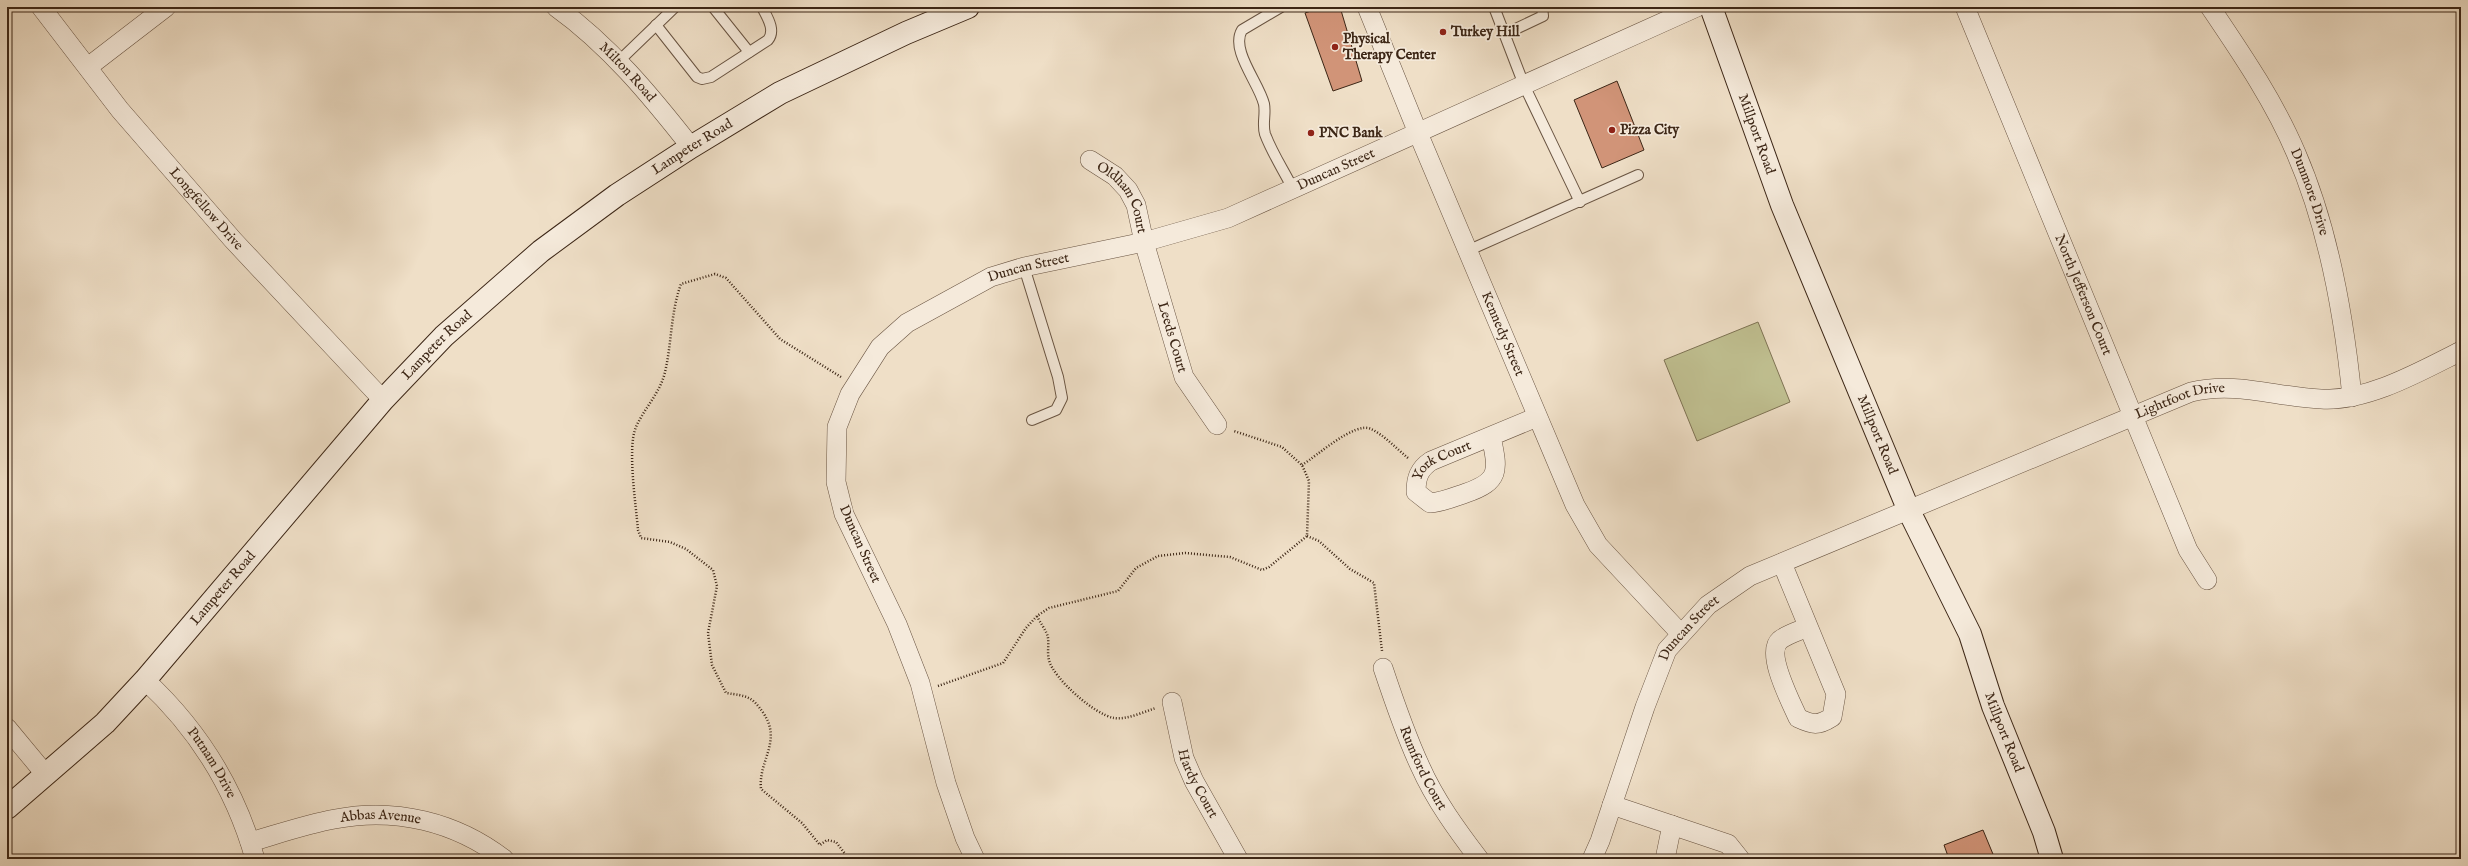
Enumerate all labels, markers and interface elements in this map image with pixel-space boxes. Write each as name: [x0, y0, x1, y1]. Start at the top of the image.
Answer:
place label: Turkey Hill: [1450, 23, 1521, 41]
marker: Turkey Hill: [1438, 27, 1448, 37]
place label: Physical Therapy Center: [1342, 30, 1437, 64]
street label: Milton Road: [595, 38, 660, 106]
marker: Physical Therapy Center: [1330, 42, 1340, 52]
street label: Millport Road: [1734, 91, 1779, 177]
street label: Lampeter Road: [648, 115, 736, 179]
place label: Pizza City: [1620, 121, 1680, 139]
place label: PNC Bank: [1319, 124, 1383, 142]
marker: Pizza City: [1607, 125, 1617, 135]
marker: PNC Bank: [1306, 128, 1316, 138]
street label: Duncan Street: [1294, 144, 1378, 195]
street label: Dunmore Drive: [2286, 145, 2333, 238]
street label: Oldham Court: [1093, 158, 1151, 235]
street label: Longfellow Drive: [165, 164, 247, 255]
street label: North Jefferson Court: [2050, 232, 2116, 358]
street label: Duncan Street: [985, 249, 1071, 286]
street label: Kennedy Street: [1477, 289, 1529, 379]
street label: Leeds Court: [1153, 300, 1191, 375]
street label: Lampeter Road: [398, 306, 476, 384]
street label: Lightfoot Drive: [2132, 379, 2226, 423]
street label: Millport Road: [1853, 392, 1902, 478]
street label: York Court: [1408, 436, 1474, 483]
street label: Duncan Street: [835, 502, 885, 586]
street label: Lampeter Road: [186, 547, 260, 629]
street label: Duncan Street: [1655, 591, 1723, 663]
street label: Millport Road: [1980, 690, 2028, 775]
street label: Rumford Court: [1395, 723, 1451, 814]
street label: Putnam Drive: [183, 724, 240, 802]
street label: Hardy Court: [1173, 747, 1222, 822]
street label: Abbas Avenue: [338, 806, 423, 829]

